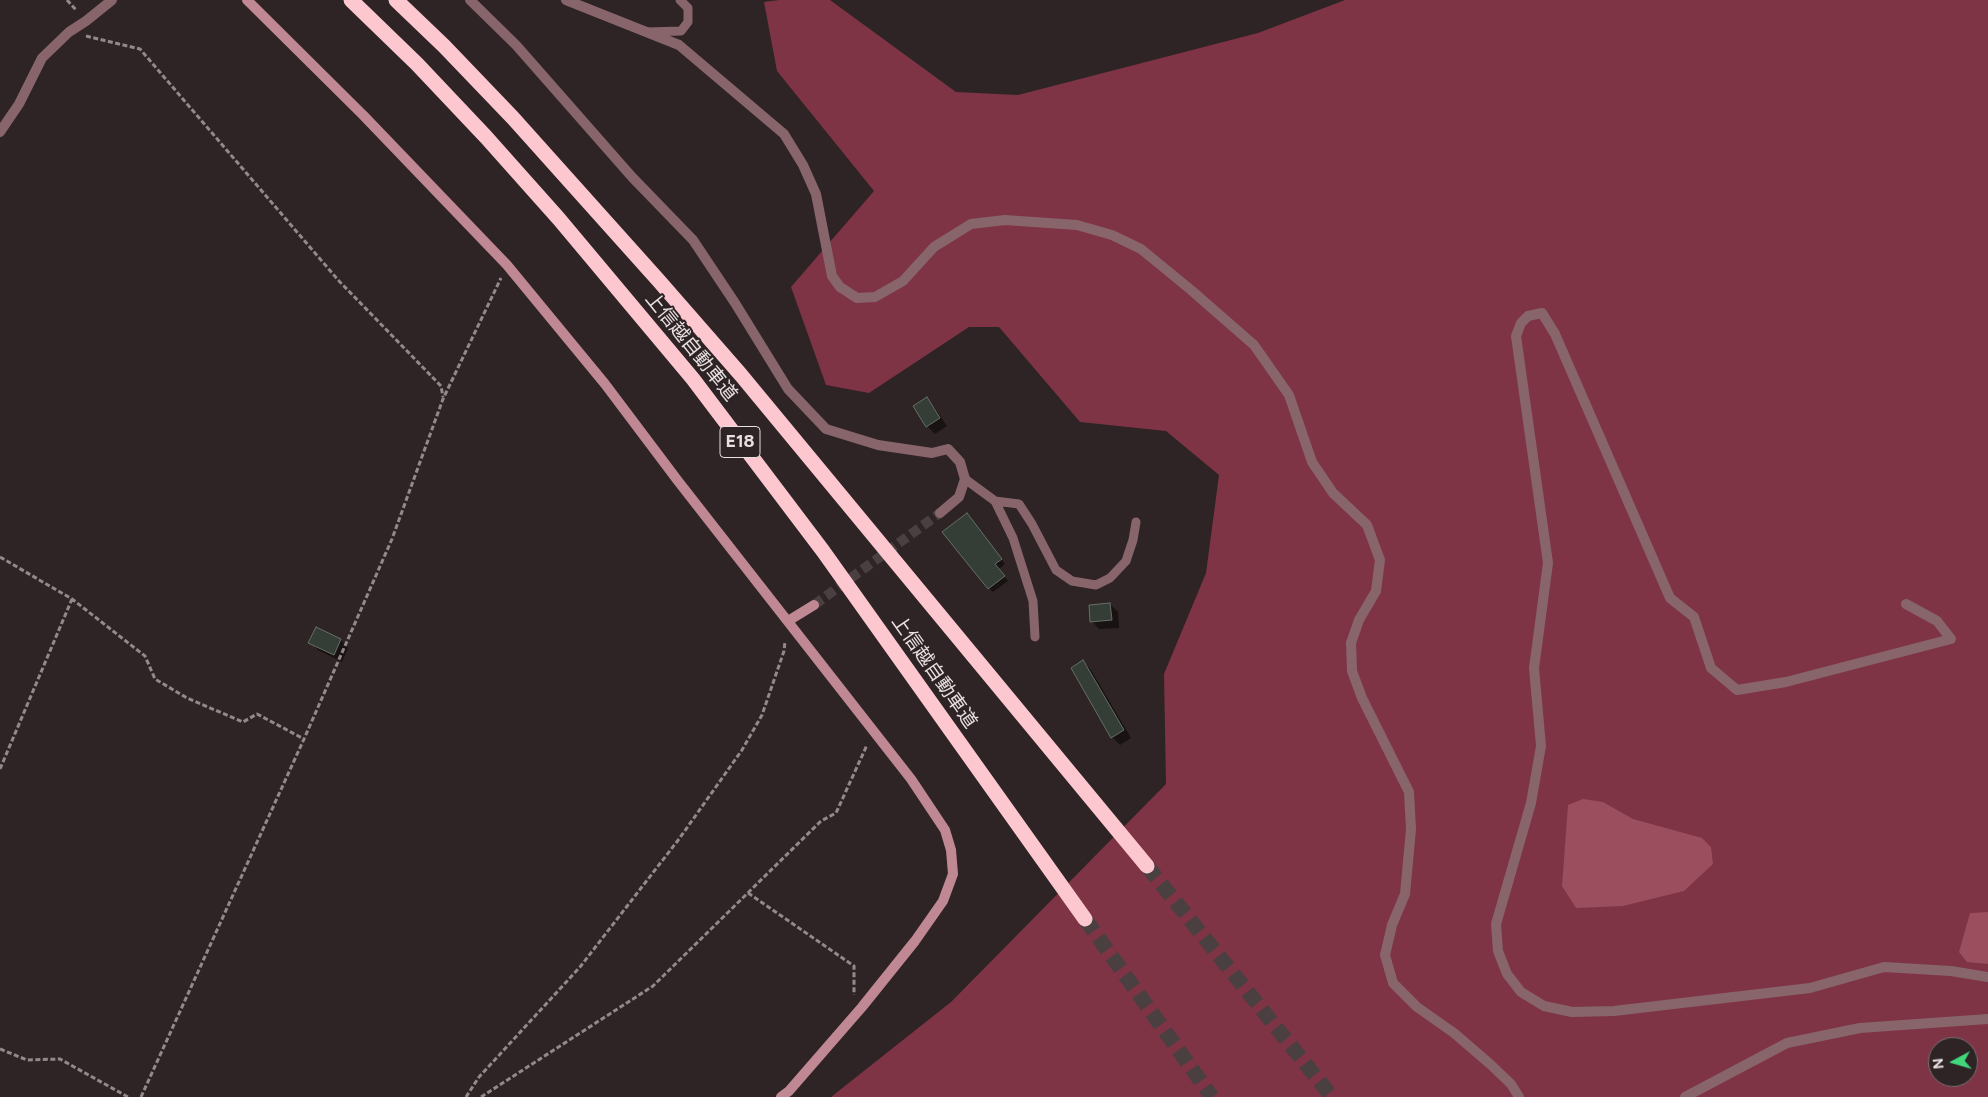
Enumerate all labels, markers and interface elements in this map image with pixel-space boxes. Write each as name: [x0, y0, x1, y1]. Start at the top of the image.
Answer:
street label: 上信越自動車道: [640, 288, 742, 406]
road number: E18: [720, 427, 760, 458]
street label: 上信越自動車道: [887, 611, 981, 733]
north arrow: [1928, 1037, 1978, 1087]
text: N: [1930, 1057, 1948, 1070]

